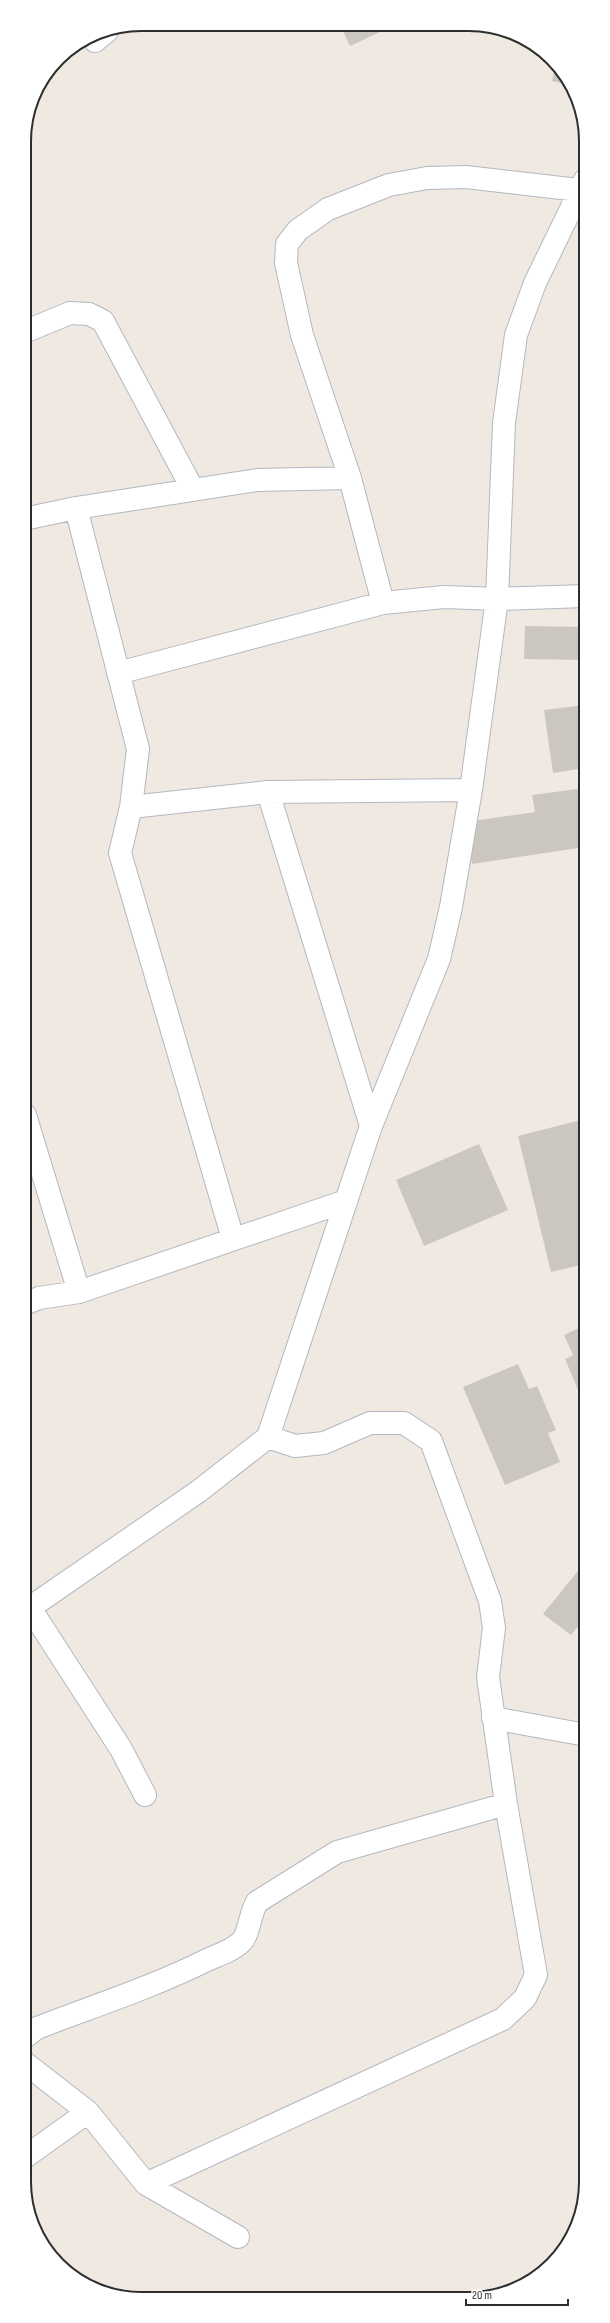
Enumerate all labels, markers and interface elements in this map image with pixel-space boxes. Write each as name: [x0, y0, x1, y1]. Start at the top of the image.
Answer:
scale bar: [466, 2281, 568, 2307]
text: 20 m: [472, 2288, 492, 2303]

